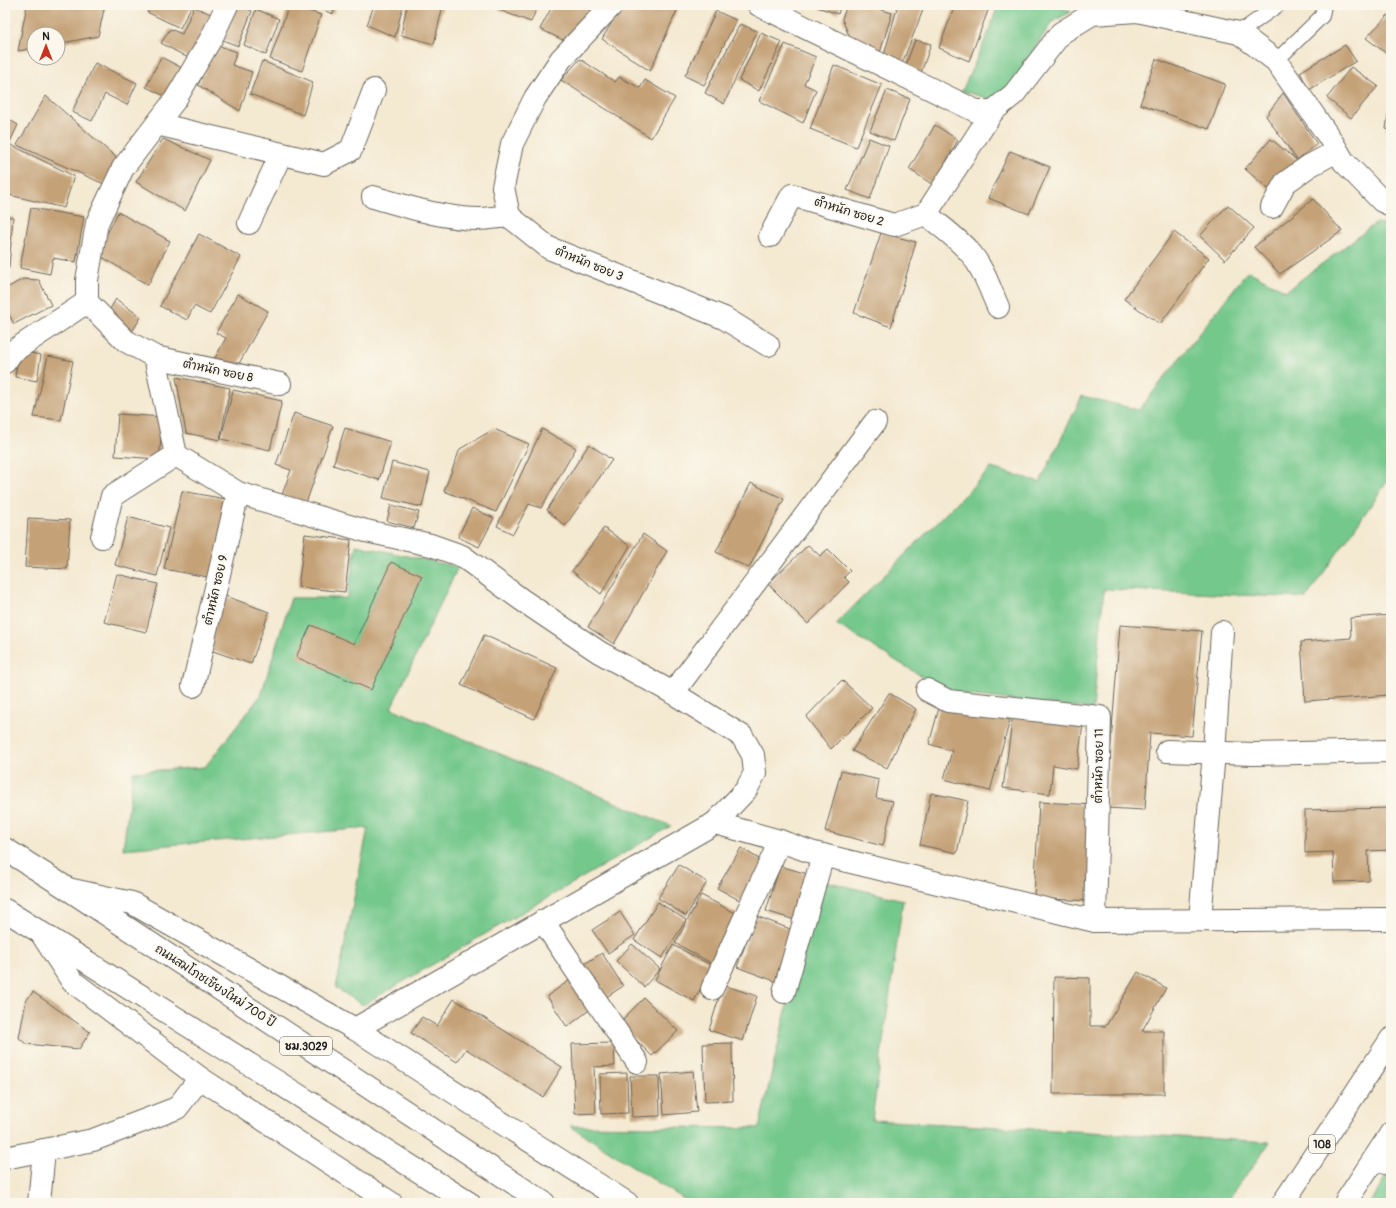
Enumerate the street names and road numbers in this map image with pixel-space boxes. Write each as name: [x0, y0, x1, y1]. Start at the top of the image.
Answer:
street label: ตำหนัก ซอย 2: [812, 194, 886, 230]
street label: ตำหนัก ซอย 3: [553, 244, 626, 285]
street label: ตำหนัก ซอย 8: [181, 356, 255, 386]
street label: ตำหนัก ซอย 9: [201, 553, 231, 627]
street label: ตำหนัก ซอย 11: [1091, 728, 1107, 804]
street label: ถนนสมโภชเชียงใหม่ 700 ปี: [152, 941, 278, 1031]
road number: ชม.3029: [280, 1037, 332, 1055]
road number: 108: [1309, 1135, 1335, 1153]

